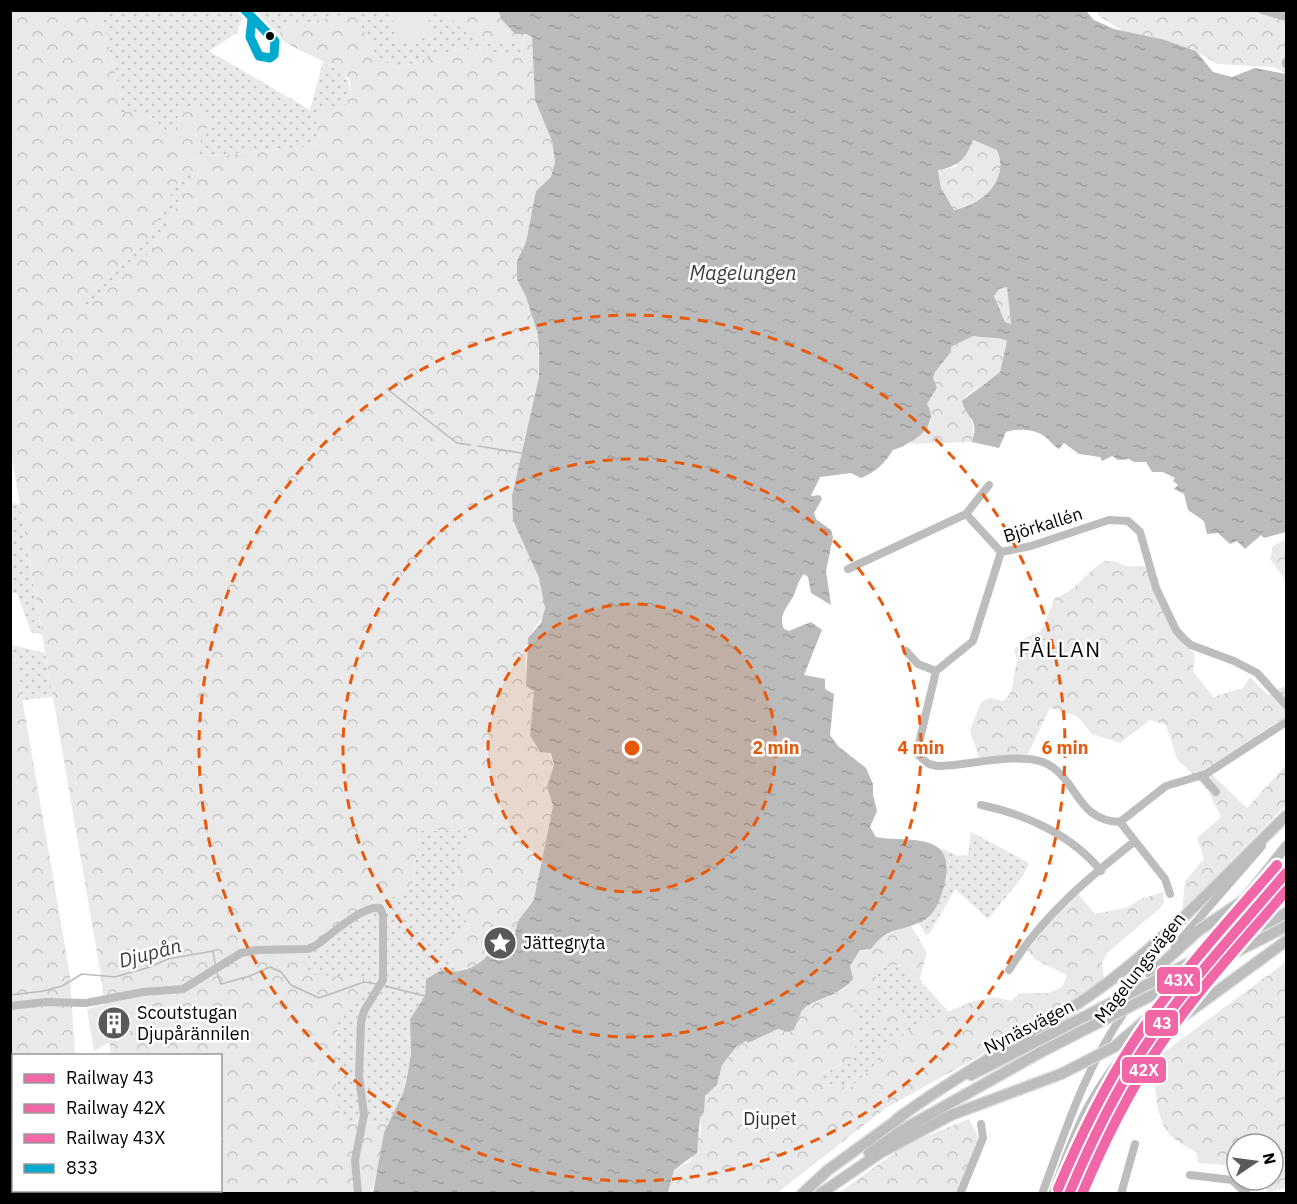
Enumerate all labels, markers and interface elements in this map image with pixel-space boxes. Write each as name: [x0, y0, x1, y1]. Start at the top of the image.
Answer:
unlabelled marker: [264, 30, 276, 42]
water label: Magelungen: [689, 259, 797, 286]
street label: Björkallén: [1000, 502, 1085, 547]
district label: FÅLLAN: [1018, 635, 1102, 663]
text: 2 min: [752, 736, 800, 759]
text: 4 min: [897, 736, 945, 759]
text: 6 min: [1041, 736, 1089, 759]
centre of rings: [622, 738, 642, 758]
street label: Magelungsvägen: [1089, 908, 1190, 1028]
place icon: Jättegryta: [482, 925, 518, 961]
water label: Djupån: [116, 931, 184, 974]
place label: Jättegryta: [523, 931, 606, 954]
line badge: 43X: [1156, 966, 1201, 995]
text: 43X: [1164, 970, 1194, 990]
street label: Nynäsvägen: [980, 994, 1078, 1059]
place label: Scoutstugan Djupårännilen: [137, 1001, 250, 1045]
building icon: Scoutstugan Djupårännilen: [96, 1005, 132, 1041]
line badge: 43: [1144, 1009, 1179, 1037]
text: 43: [1152, 1013, 1172, 1033]
legend: [12, 1054, 222, 1192]
line badge: 42X: [1121, 1056, 1167, 1084]
text: 42X: [1129, 1060, 1159, 1080]
text: Railway 43: [66, 1066, 154, 1089]
text: Railway 42X: [66, 1096, 165, 1119]
park label: Djupet: [743, 1107, 797, 1130]
text: Railway 43X: [66, 1126, 165, 1149]
north arrow: [1225, 1132, 1285, 1192]
text: N: [1259, 1151, 1281, 1167]
text: 833: [66, 1156, 98, 1179]

